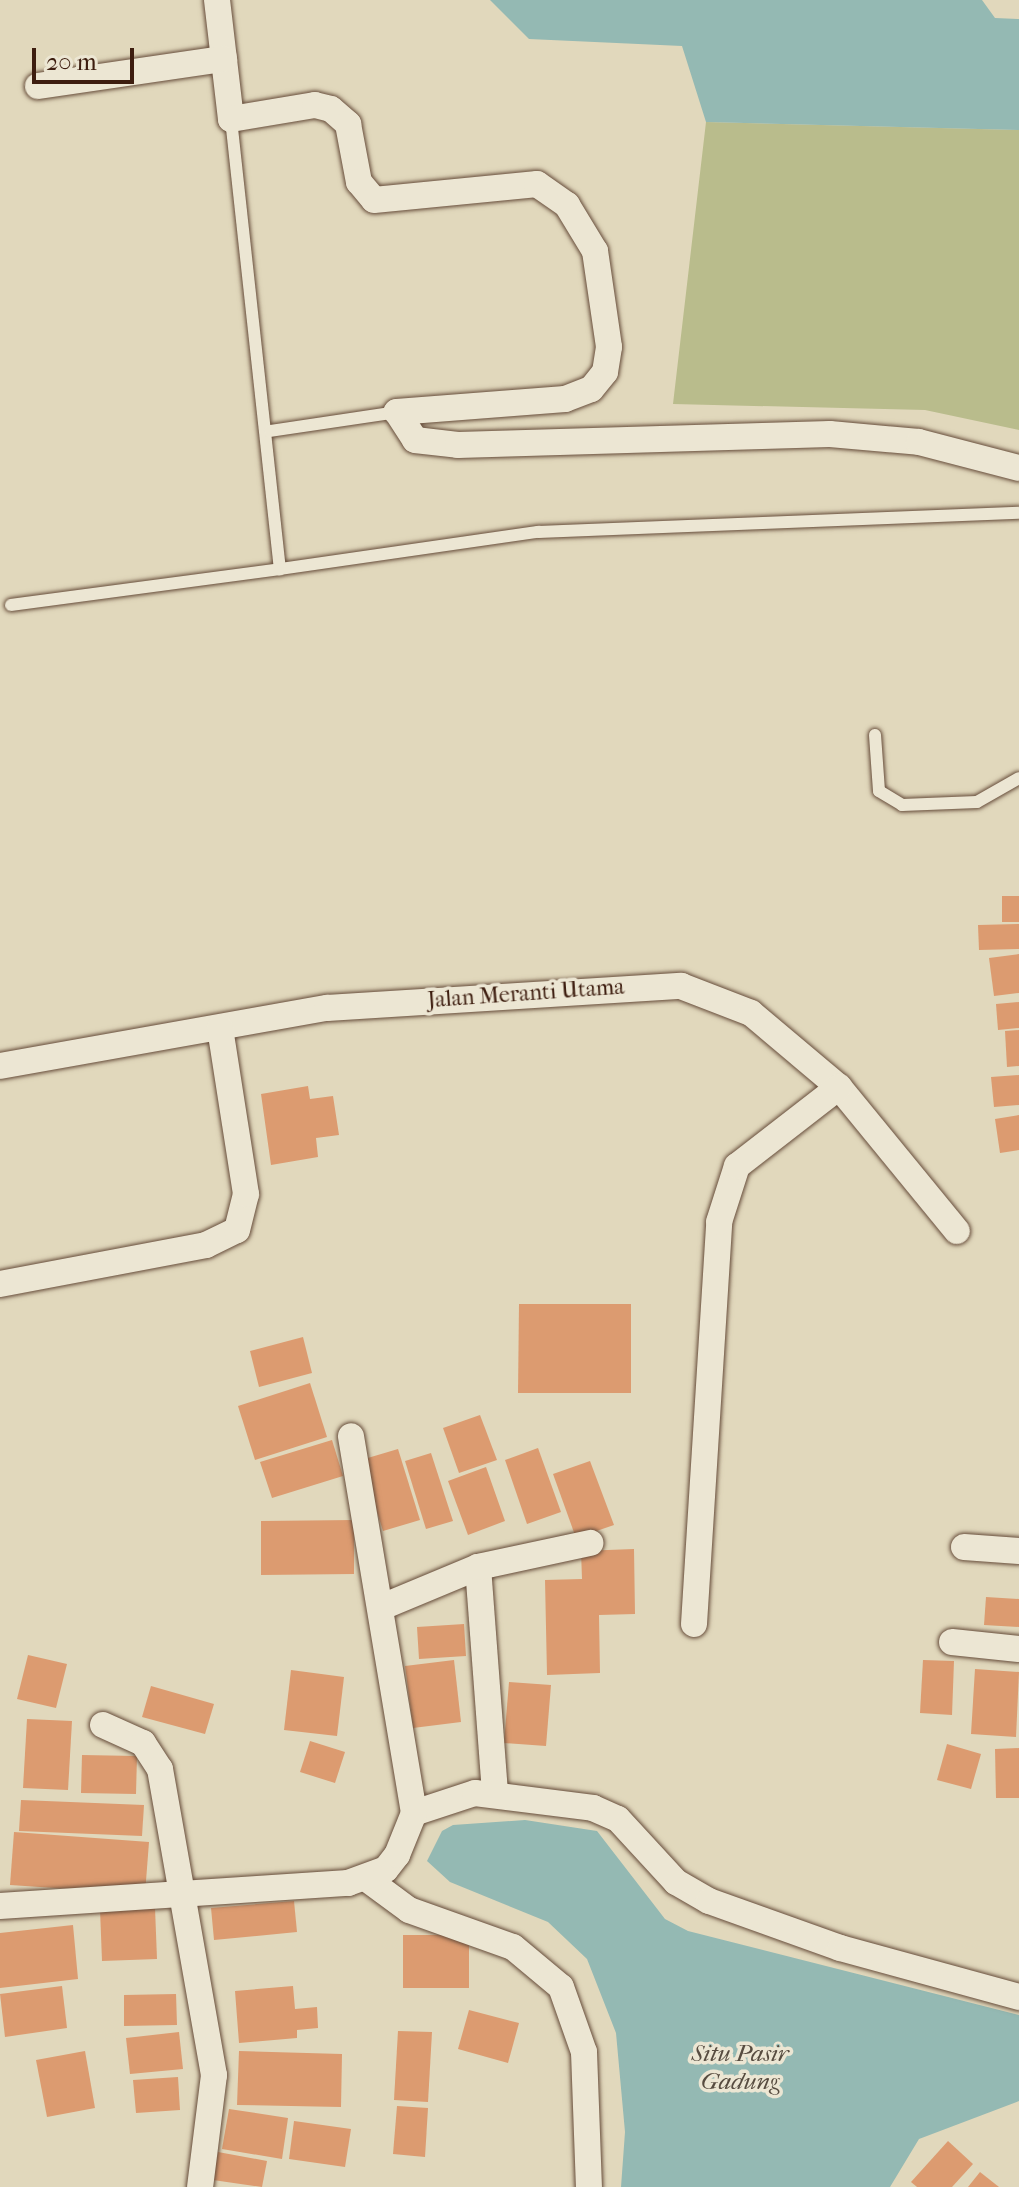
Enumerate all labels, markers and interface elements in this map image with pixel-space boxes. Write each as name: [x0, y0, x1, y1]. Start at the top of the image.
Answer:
scale bar: [36, 32, 138, 82]
text: 20 m: [46, 48, 97, 76]
street label: Jalan Meranti Utama: [427, 974, 625, 1014]
water label: Situ Pasir Gadung: [691, 2040, 789, 2096]

